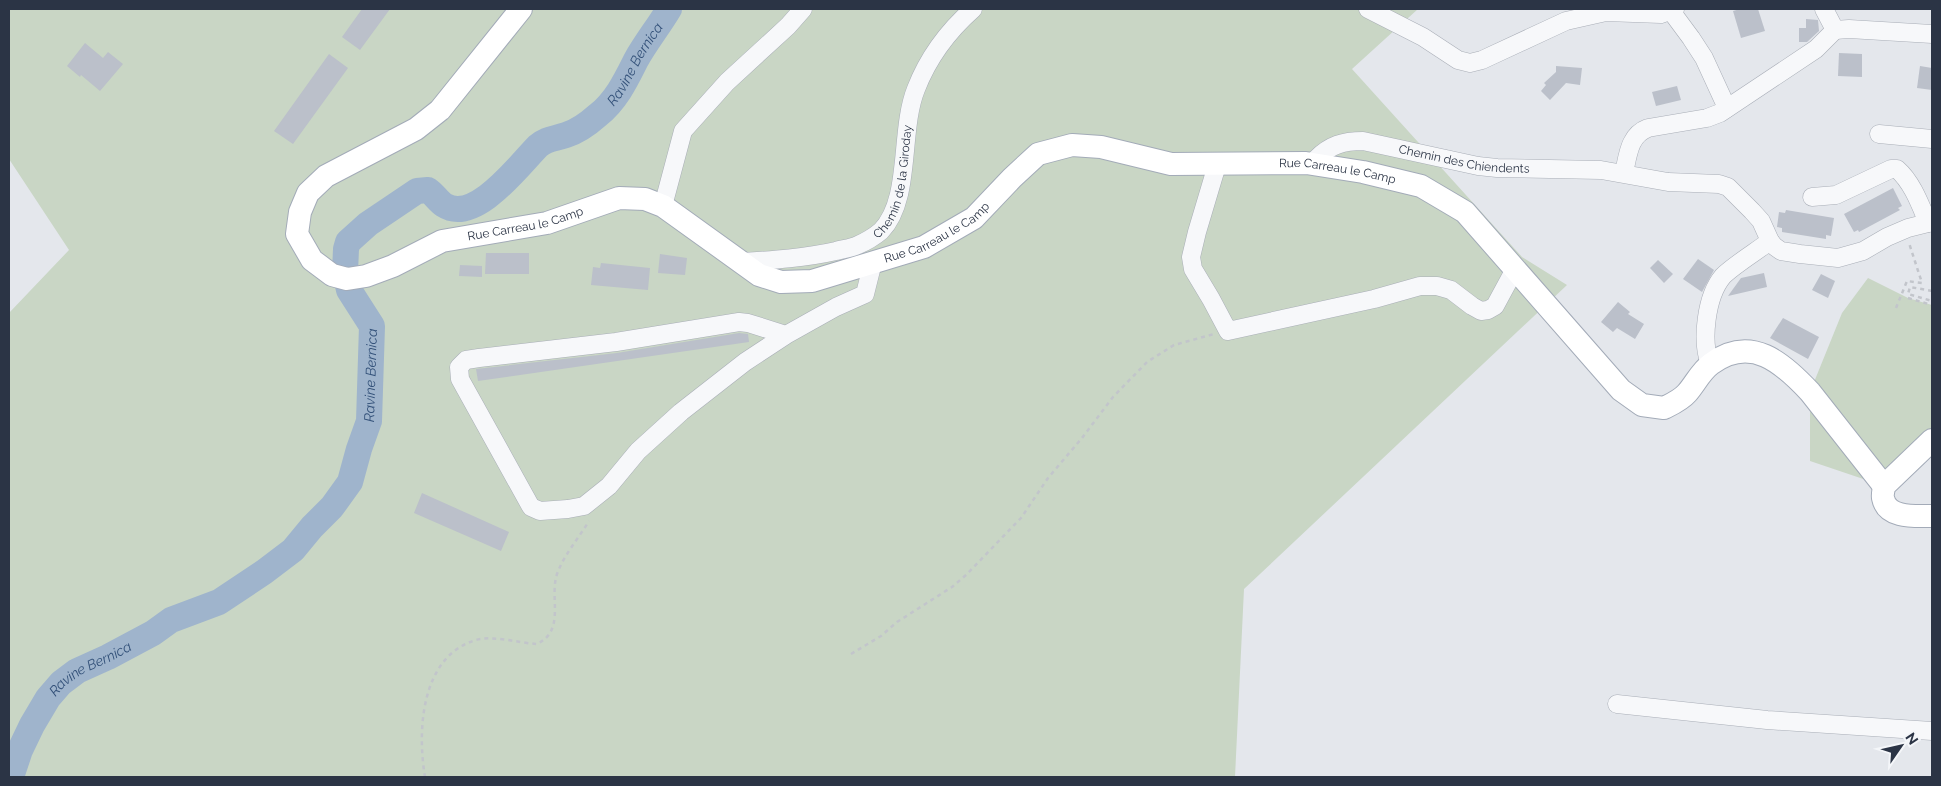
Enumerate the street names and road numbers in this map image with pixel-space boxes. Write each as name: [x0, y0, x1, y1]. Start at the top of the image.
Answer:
street label: Chemin de la Giroday: [870, 124, 915, 241]
street label: Chemin des Chiendents: [1397, 142, 1530, 176]
street label: Rue Carreau le Camp: [1279, 156, 1397, 187]
street label: Rue Carreau le Camp: [882, 199, 992, 266]
street label: Rue Carreau le Camp: [466, 204, 585, 244]

